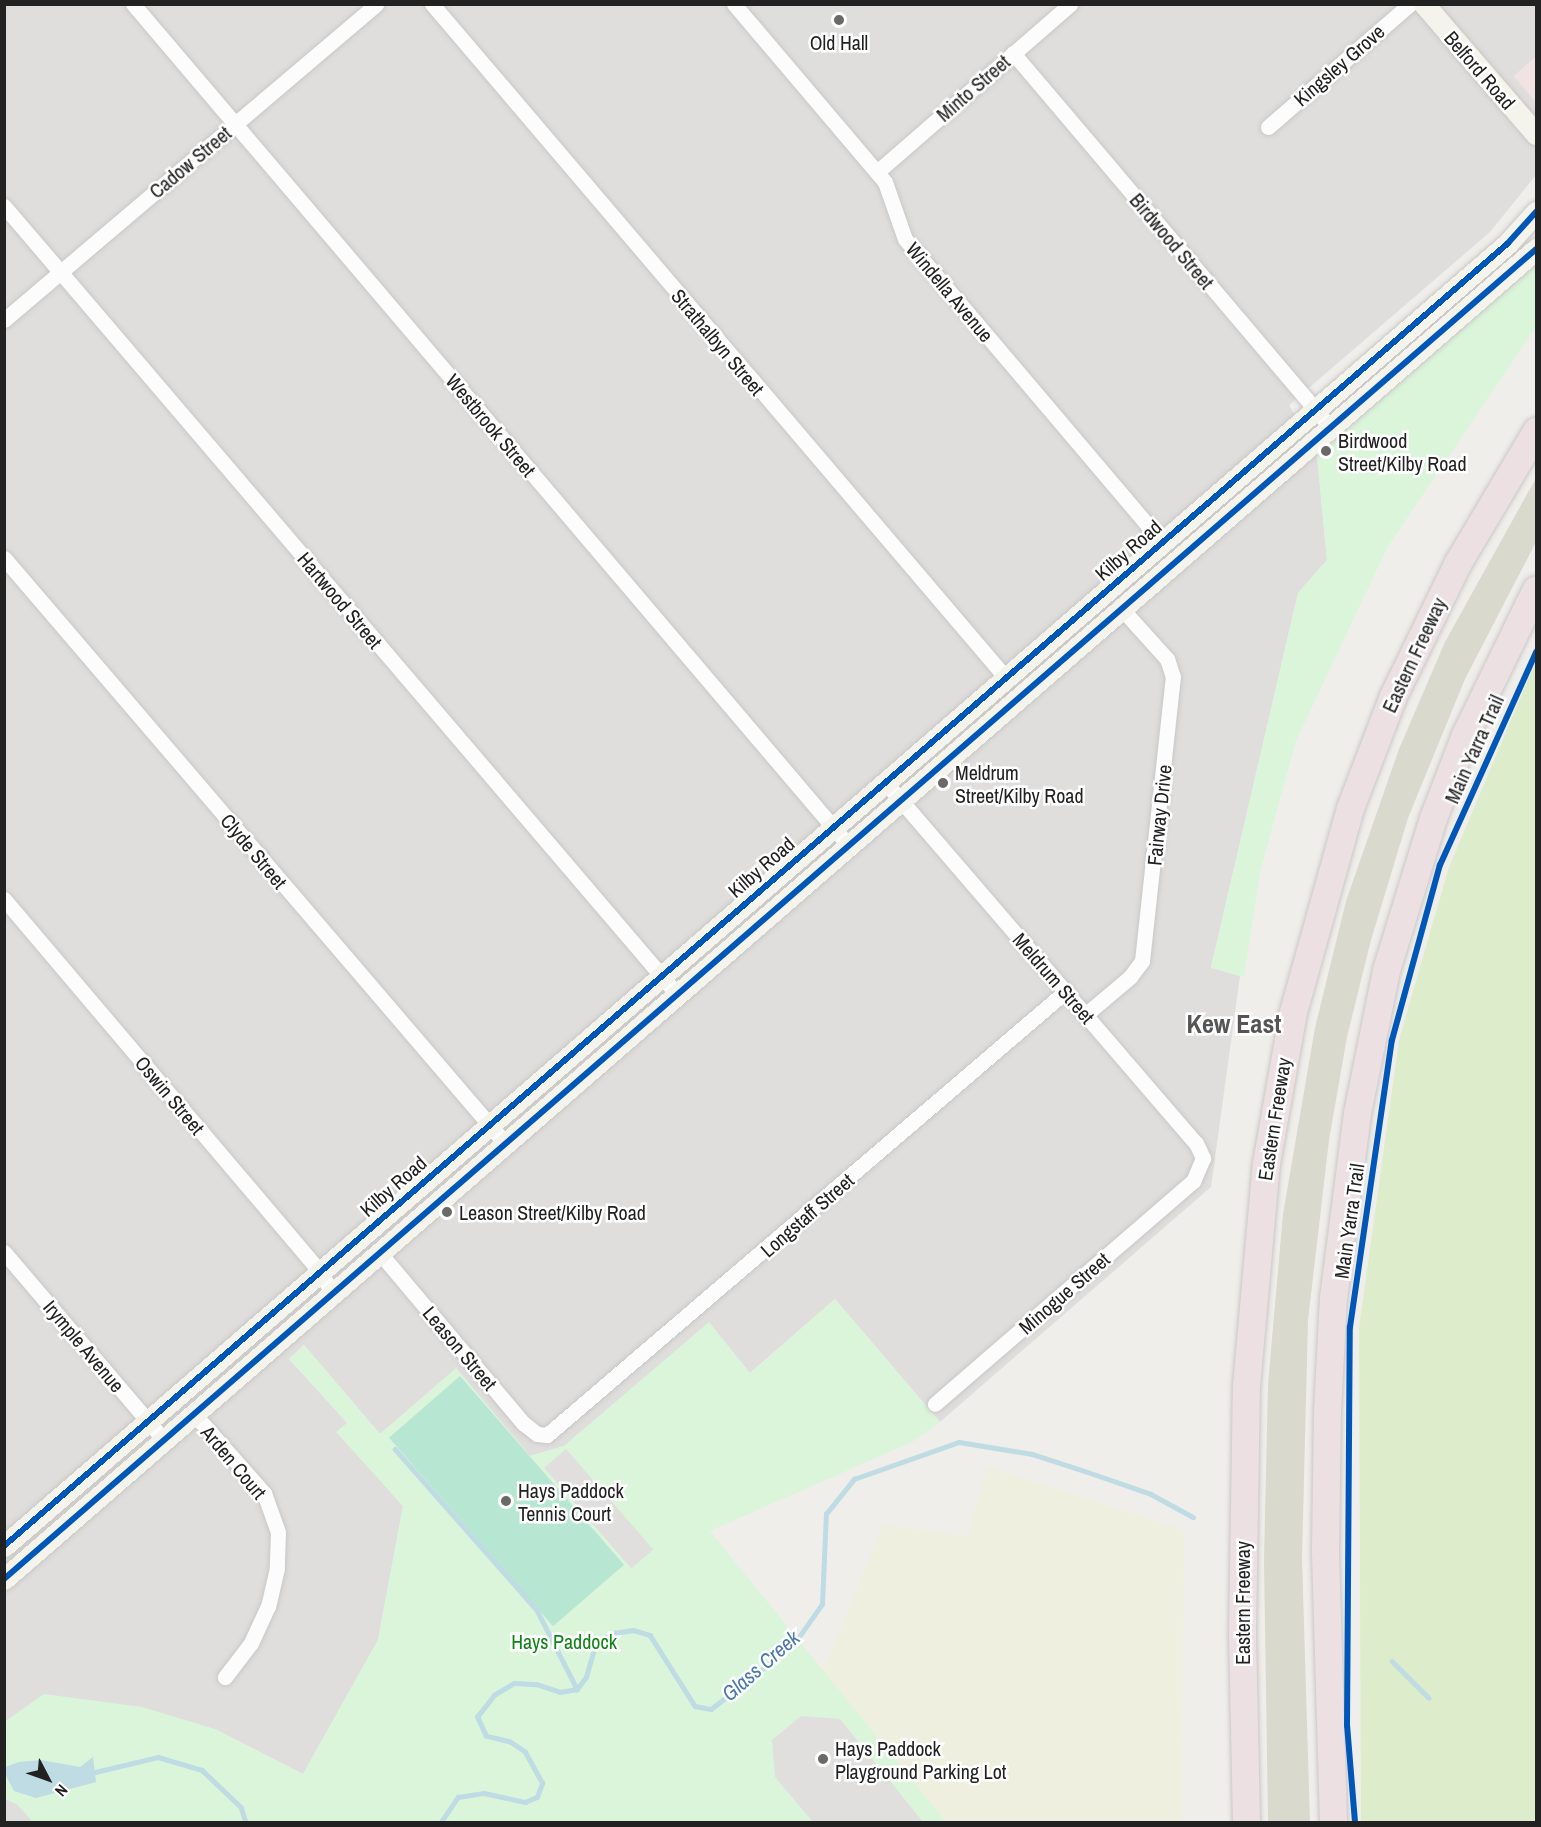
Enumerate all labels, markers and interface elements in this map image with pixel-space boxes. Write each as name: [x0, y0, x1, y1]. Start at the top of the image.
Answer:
marker: Old Hall: [832, 13, 846, 27]
street label: Kingsley Grove: [1289, 19, 1389, 111]
street label: Belford Road: [1440, 26, 1520, 114]
place label: Old Hall: [810, 30, 868, 54]
street label: Minto Street: [931, 50, 1015, 126]
street label: Cadow Street: [144, 121, 236, 203]
street label: Birdwood Street: [1125, 188, 1219, 294]
street label: Windella Avenue: [901, 237, 999, 347]
street label: Strathalbyn Street: [667, 284, 769, 400]
street label: Westbrook Street: [441, 369, 541, 481]
place label: Birdwood Street/Kilby Road: [1338, 428, 1467, 475]
marker: Birdwood Street/Kilby Road: [1319, 444, 1333, 458]
street label: Kilby Road: [1090, 515, 1166, 585]
street label: Hartwood Street: [293, 547, 387, 653]
street label: Eastern Freeway: [1377, 594, 1451, 716]
street label: Main Yarra Trail: [1439, 691, 1509, 807]
place label: Meldrum Street/Kilby Road: [955, 760, 1084, 807]
street label: Fairway Drive: [1142, 763, 1176, 867]
marker: Meldrum Street/Kilby Road: [936, 776, 950, 790]
street label: Clyde Street: [216, 809, 292, 893]
street label: Kilby Road: [723, 832, 799, 902]
street label: Meldrum Street: [1008, 928, 1100, 1028]
district label: Kew East: [1187, 1008, 1281, 1040]
street label: Oswin Street: [130, 1051, 210, 1139]
street label: Eastern Freeway: [1252, 1056, 1296, 1182]
street label: Kilby Road: [355, 1151, 431, 1221]
street label: Main Yarra Trail: [1329, 1162, 1369, 1280]
street label: Longstaff Street: [756, 1168, 858, 1262]
place label: Leason Street/Kilby Road: [459, 1200, 646, 1224]
marker: Leason Street/Kilby Road: [440, 1205, 454, 1219]
street label: Minogue Street: [1014, 1247, 1114, 1339]
street label: Irymple Avenue: [38, 1295, 130, 1397]
street label: Leason Street: [418, 1301, 502, 1395]
street label: Arden Court: [196, 1420, 272, 1504]
place label: Hays Paddock Tennis Court: [518, 1478, 624, 1525]
marker: Hays Paddock Tennis Court: [499, 1494, 513, 1508]
street label: Eastern Freeway: [1230, 1541, 1254, 1665]
water label: Glass Creek: [717, 1625, 805, 1707]
park label: Hays Paddock: [511, 1629, 617, 1653]
place label: Hays Paddock Playground Parking Lot: [835, 1736, 1006, 1783]
north arrow: [18, 1749, 78, 1809]
marker: Hays Paddock Playground Parking Lot: [816, 1752, 830, 1766]
text: N: [50, 1780, 73, 1802]

